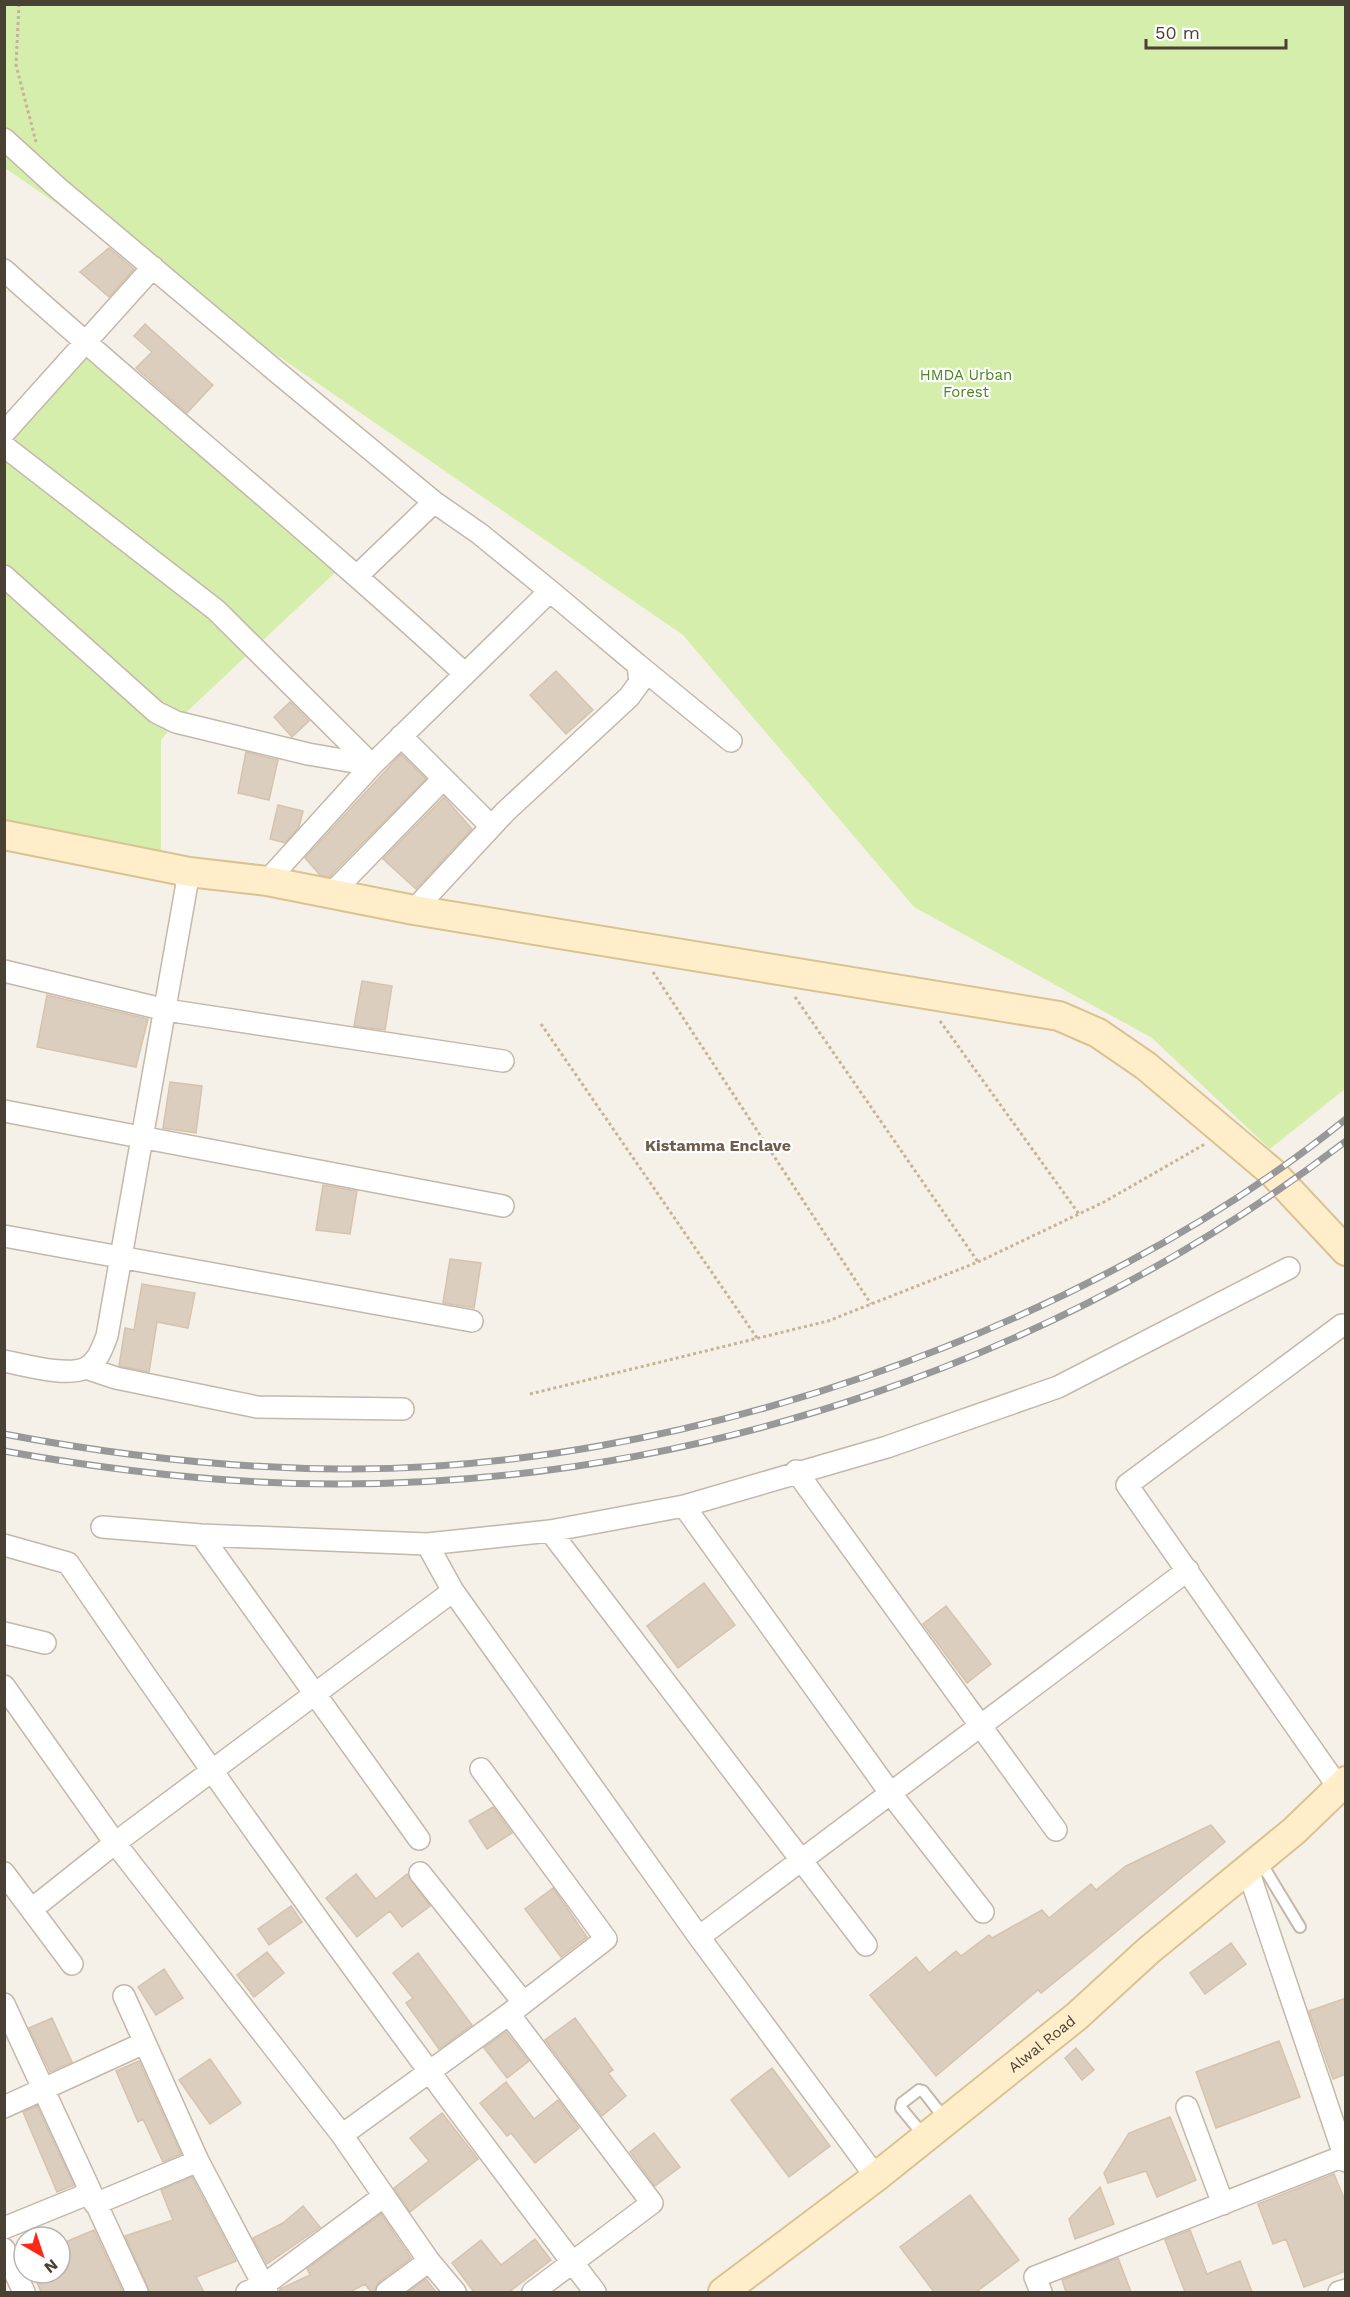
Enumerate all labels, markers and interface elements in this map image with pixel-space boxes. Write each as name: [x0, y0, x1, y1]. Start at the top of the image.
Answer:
scale bar: [1146, 12, 1286, 50]
text: 50 m: [1155, 22, 1200, 43]
park label: HMDA Urban Forest: [920, 366, 1012, 401]
district label: Kistamma Enclave: [645, 1136, 791, 1155]
street label: Alwal Road: [1005, 2012, 1079, 2076]
north arrow: [12, 2225, 72, 2285]
text: N: [41, 2255, 62, 2277]

